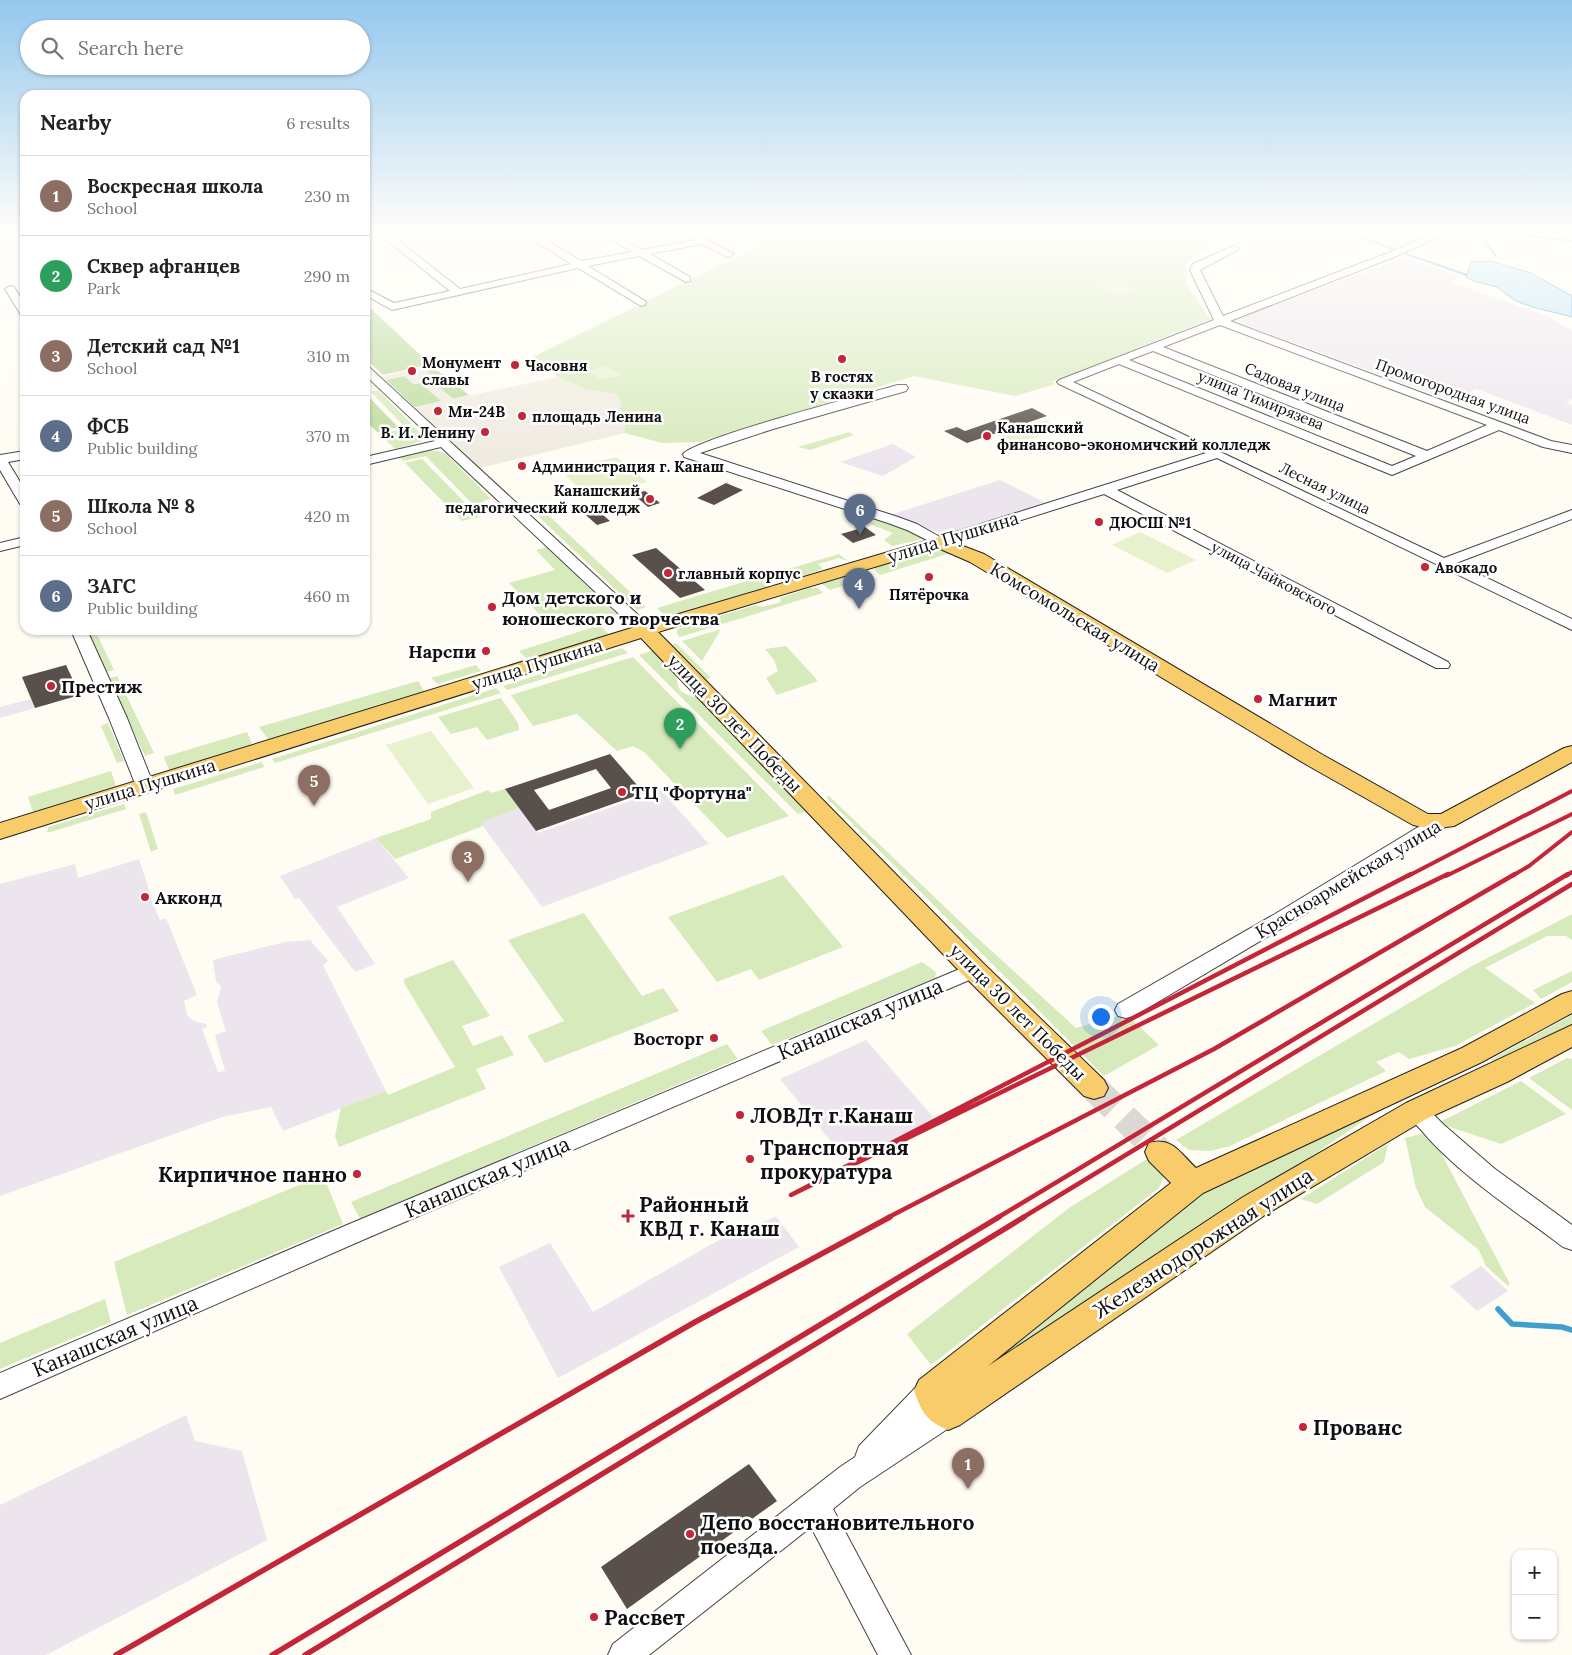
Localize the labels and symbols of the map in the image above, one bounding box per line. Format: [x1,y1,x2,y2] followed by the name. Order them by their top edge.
[422,353,501,389] place label: Монумент славы
[836,353,848,365] marker: В гостях у сказки
[1373,354,1533,428] street label: Промогородная улица
[525,356,588,375] place label: Часовня
[1242,358,1348,416] street label: Садовая улица
[509,359,521,371] marker: Часовня
[406,365,418,377] marker: Монумент славы
[1195,366,1327,434] street label: улица Тимирязева
[810,367,874,403] place label: В гостях у сказки
[448,402,505,421] place label: Ми-24В
[432,405,444,417] marker: Ми-24В
[532,407,662,426] place label: площадь Ленина
[516,410,528,422] marker: площадь Ленина
[997,418,1271,454] place label: Канашский финансово-экономичский колледж
[381,423,476,442] place label: В. И. Ленину
[479,426,491,438] marker: В. И. Ленину
[981,430,993,442] marker: Канашский финансово-экономичский колледж
[532,457,724,476] place label: Администрация г. Канаш
[1277,458,1374,518] street label: Лесная улица
[516,460,528,472] marker: Администрация г. Канаш
[445,481,641,517] place label: Канашский педагогический колледж
[644,493,656,505] marker: Канашский педагогический колледж
[844,494,876,535] pin: 6
[885,506,1021,568] street label: улица Пушкина
[1109,513,1191,532] place label: ДЮСШ №1
[1093,516,1105,528] marker: ДЮСШ №1
[1208,537,1340,619] street label: улица Чайковского
[986,557,1164,677] street label: Комсомольская улица
[1435,558,1498,577] place label: Авокадо
[1419,561,1431,573] marker: Авокадо
[678,564,801,583] place label: главный корпус
[662,567,674,579] marker: главный корпус
[843,568,875,609] pin: 4
[923,571,935,583] marker: Пятёрочка
[889,585,969,604] place label: Пятёрочка
[502,586,720,630] place label: Дом детского и юношеского творчества
[486,601,498,613] marker: Дом детского и юношеского творчества
[469,633,605,695] street label: улица Пушкина
[408,640,476,663] place label: Нарспи
[480,645,492,657] marker: Нарспи
[663,649,807,797] street label: улица 30 лет Победы
[61,675,142,698] place label: Престиж
[45,680,57,692] marker: Престиж
[1268,688,1338,711] place label: Магнит
[1252,693,1264,705] marker: Магнит
[664,708,696,749] pin: 2
[82,753,218,815] street label: улица Пушкина
[298,765,330,806] pin: 5
[632,781,752,804] place label: ТЦ "Фортуна"
[616,786,628,798] marker: ТЦ "Фортуна"
[1251,814,1445,944] street label: Красноармейская улица
[452,841,484,882] pin: 3
[155,886,222,909] place label: Акконд
[139,891,151,903] marker: Акконд
[945,939,1091,1085] street label: улица 30 лет Победы
[773,972,947,1066] street label: Канашская улица
[1088,1004,1114,1030] your location
[633,1027,704,1050] place label: Восторг
[708,1032,720,1044] marker: Восторг
[750,1102,913,1129] place label: ЛОВДт г.Канаш
[734,1109,746,1121] marker: ЛОВДт г.Канаш
[400,1130,574,1224] street label: Канашская улица
[760,1134,909,1185] place label: Транспортная прокуратура
[744,1153,756,1165] marker: Транспортная прокуратура
[158,1161,347,1188] place label: Кирпичное панно
[1088,1162,1318,1324] street label: Железнодорожная улица
[351,1168,363,1180] marker: Кирпичное панно
[639,1191,780,1242] place label: Районный КВД г. Канаш
[621,1209,635,1223] marker: Районный КВД г. Канаш
[28,1289,202,1383] street label: Канашская улица
[1313,1414,1402,1441] place label: Прованс
[1297,1421,1309,1433] marker: Прованс
[952,1448,984,1489] pin: 1
[700,1509,974,1560] place label: Депо восстановительного поезда.
[684,1528,696,1540] marker: Депо восстановительного поезда.
[604,1604,685,1631] place label: Рассвет
[588,1611,600,1623] marker: Рассвет

